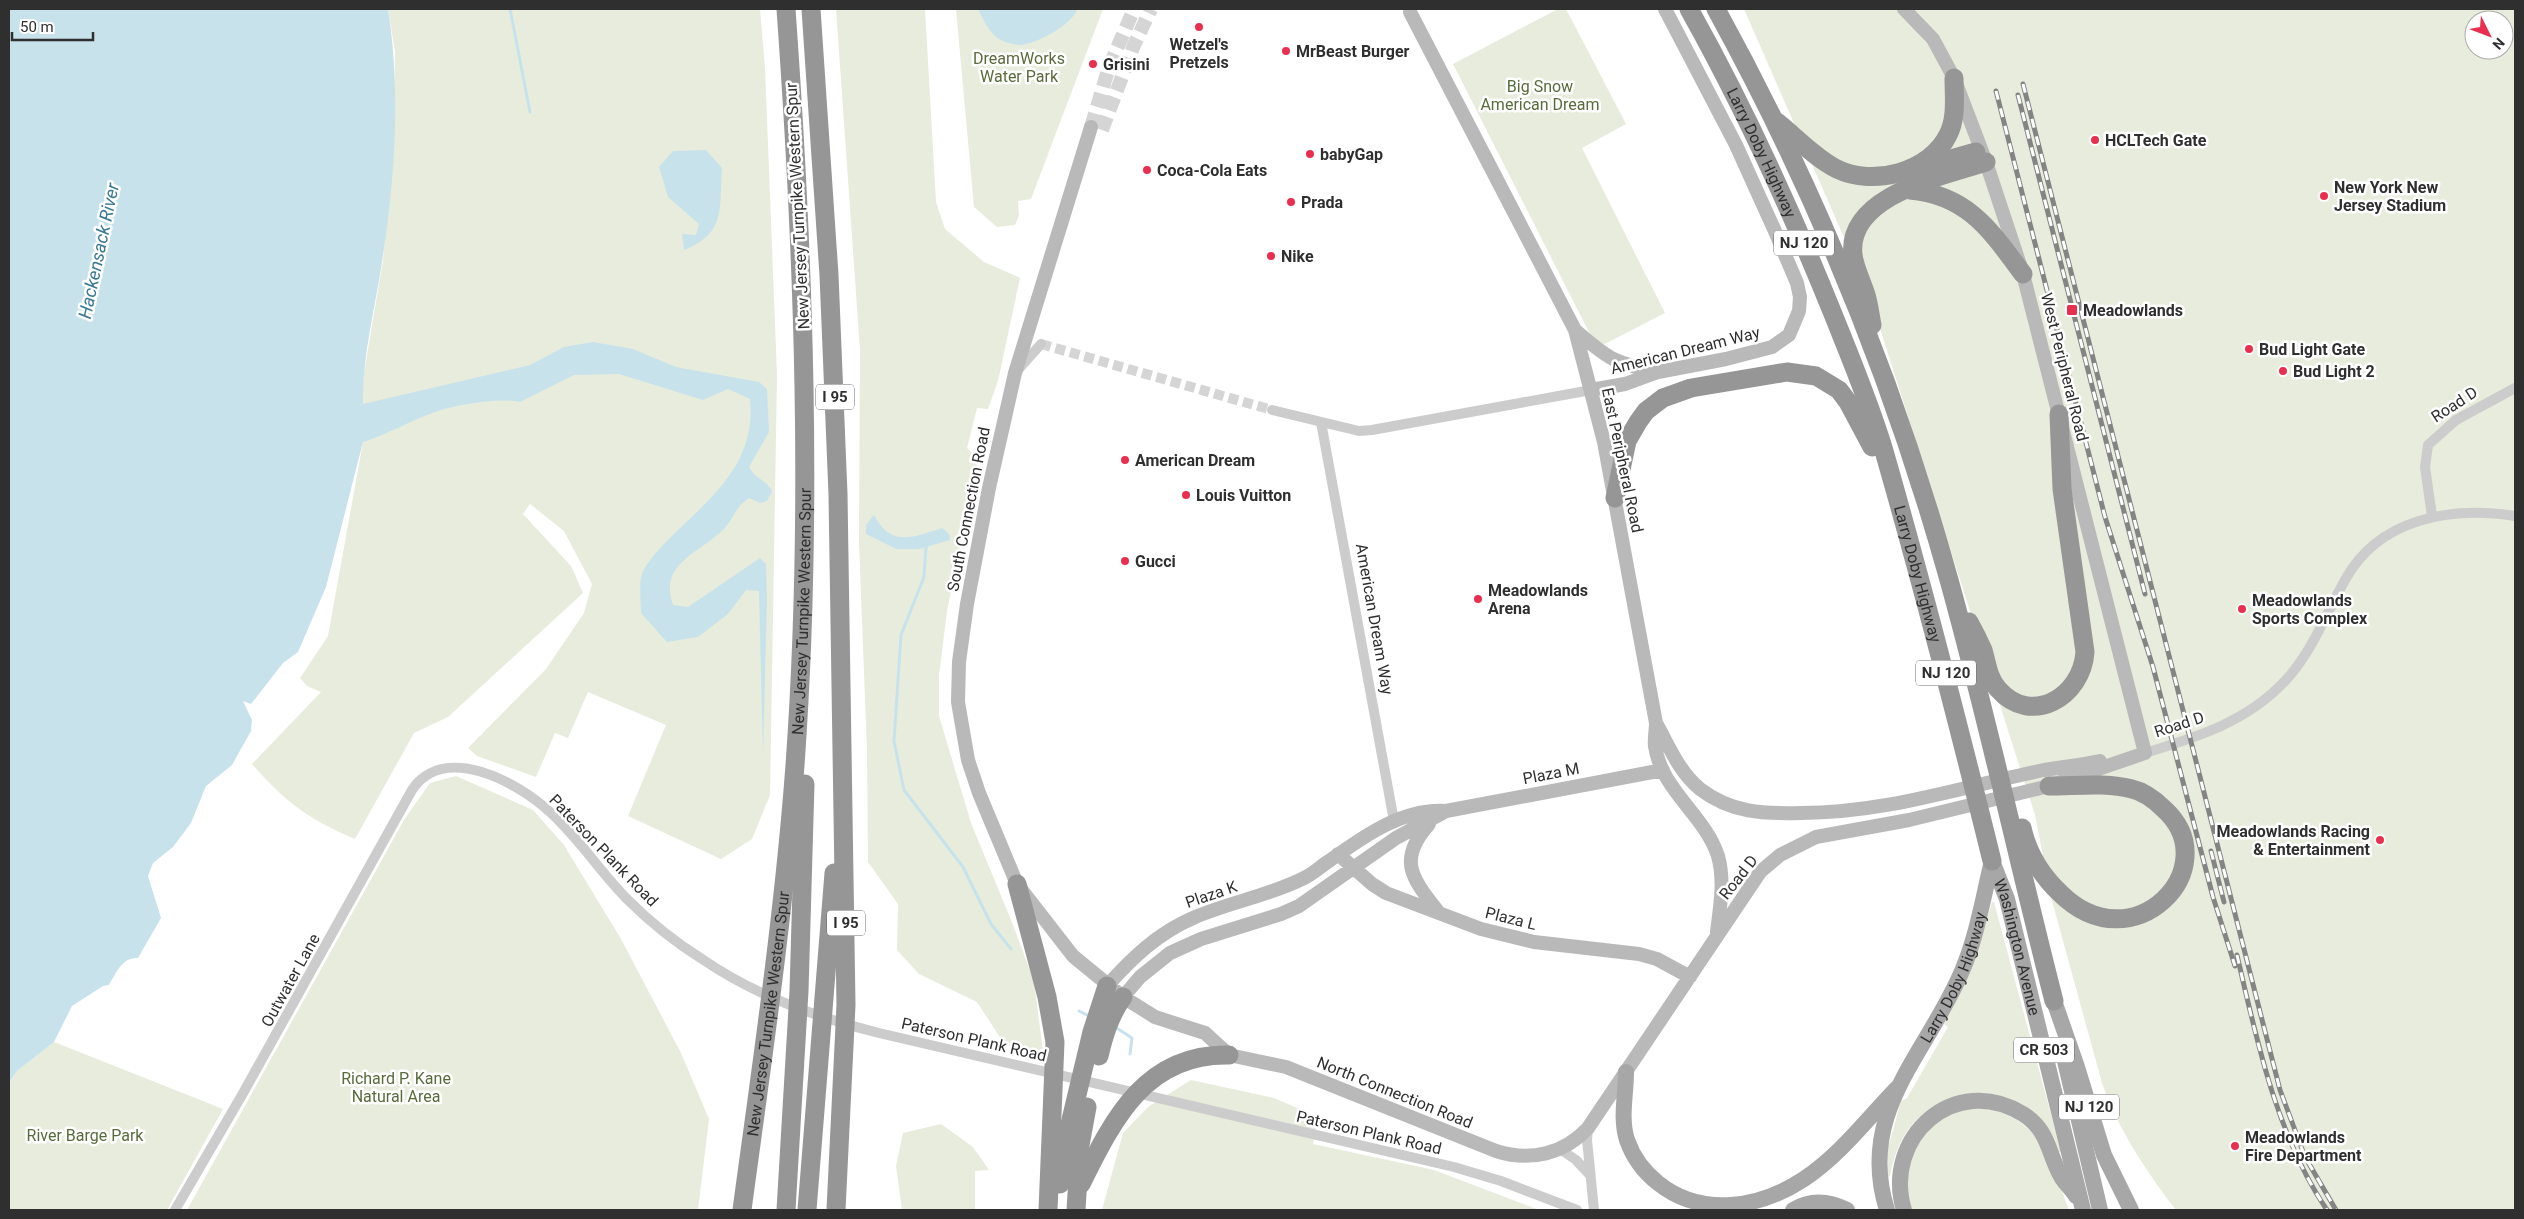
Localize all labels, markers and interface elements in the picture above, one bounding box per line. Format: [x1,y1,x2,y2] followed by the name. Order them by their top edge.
[12,10,94,42] scale bar
[2464,10,2514,60] north arrow
[20,18,54,36] text: 50 m
[1193,21,1205,33] marker: Wetzel's Pretzels
[1169,35,1229,72] place label: Wetzel's Pretzels
[2489,35,2508,53] text: N
[1296,42,1410,61] place label: MrBeast Burger
[1280,45,1292,57] marker: MrBeast Burger
[973,49,1065,86] park label: DreamWorks Water Park
[1103,55,1150,74] place label: Grisini
[1087,58,1099,70] marker: Grisini
[1480,77,1600,114] park label: Big Snow American Dream
[782,82,813,330] street label: New Jersey Turnpike Western Spur
[1723,85,1800,221] street label: Larry Doby Highway
[2105,131,2207,150] place label: HCLTech Gate
[2089,134,2101,146] marker: HCLTech Gate
[1320,145,1383,164] place label: babyGap
[1304,148,1316,160] marker: babyGap
[1157,161,1267,180] place label: Coca-Cola Eats
[1141,164,1153,176] marker: Coca-Cola Eats
[2334,178,2446,215] place label: New York New Jersey Stadium
[74,180,123,321] water label: Hackensack River
[2318,190,2330,202] marker: New York New Jersey Stadium
[1301,193,1343,212] place label: Prada
[1285,196,1297,208] marker: Prada
[1774,230,1834,256] road number: NJ 120
[1281,247,1314,266] place label: Nike
[1265,250,1277,262] marker: Nike
[2037,291,2092,443] street label: West Peripheral Road
[2083,301,2183,320] place label: Meadowlands
[2065,303,2079,317] marker: Meadowlands
[1608,323,1762,378] street label: American Dream Way
[2259,340,2365,359] place label: Bud Light Gate
[2243,343,2255,355] marker: Bud Light Gate
[2293,362,2375,381] place label: Bud Light 2
[2277,365,2289,377] marker: Bud Light 2
[2428,383,2481,426] street label: Road D
[816,384,854,410] road number: I 95
[1598,386,1647,534] street label: East Peripheral Road
[943,425,994,593] street label: South Connection Road
[1135,451,1255,470] place label: American Dream
[1119,454,1131,466] marker: American Dream
[1196,486,1291,505] place label: Louis Vuitton
[788,487,815,735] street label: New Jersey Turnpike Western Spur
[1180,489,1192,501] marker: Louis Vuitton
[1890,503,1945,645] street label: Larry Doby Highway
[1352,542,1397,697] street label: American Dream Way
[1135,552,1176,571] place label: Gucci
[1119,555,1131,567] marker: Gucci
[1488,581,1588,618] place label: Meadowlands Arena
[2252,591,2368,628] place label: Meadowlands Sports Complex
[1472,593,1484,605] marker: Meadowlands Arena
[2236,603,2248,615] marker: Meadowlands Sports Complex
[1916,660,1976,686] road number: NJ 120
[2152,708,2206,741] street label: Road D
[1521,759,1581,788] street label: Plaza M
[545,790,662,910] street label: Paterson Plank Road
[2217,822,2371,859] place label: Meadowlands Racing & Entertainment
[2374,834,2386,846] marker: Meadowlands Racing & Entertainment
[1715,851,1762,903] street label: Road D
[1183,876,1240,912] street label: Plaza K
[1990,876,2044,1018] street label: Washington Avenue
[743,890,793,1138] street label: New Jersey Turnpike Western Spur
[1483,903,1539,934] street label: Plaza L
[827,910,865,936] road number: I 95
[1916,910,1990,1046] street label: Larry Doby Highway
[257,930,324,1030] street label: Outwater Lane
[899,1014,1048,1065] street label: Paterson Plank Road
[2014,1038,2074,1062] road number: CR 503
[1314,1053,1475,1132] street label: North Connection Road
[341,1069,451,1106] park label: Richard P. Kane Natural Area
[2059,1094,2119,1120] road number: NJ 120
[1294,1107,1443,1158] street label: Paterson Plank Road
[27,1126,144,1145] park label: River Barge Park
[2245,1128,2362,1165] place label: Meadowlands Fire Department
[2229,1140,2241,1152] marker: Meadowlands Fire Department

